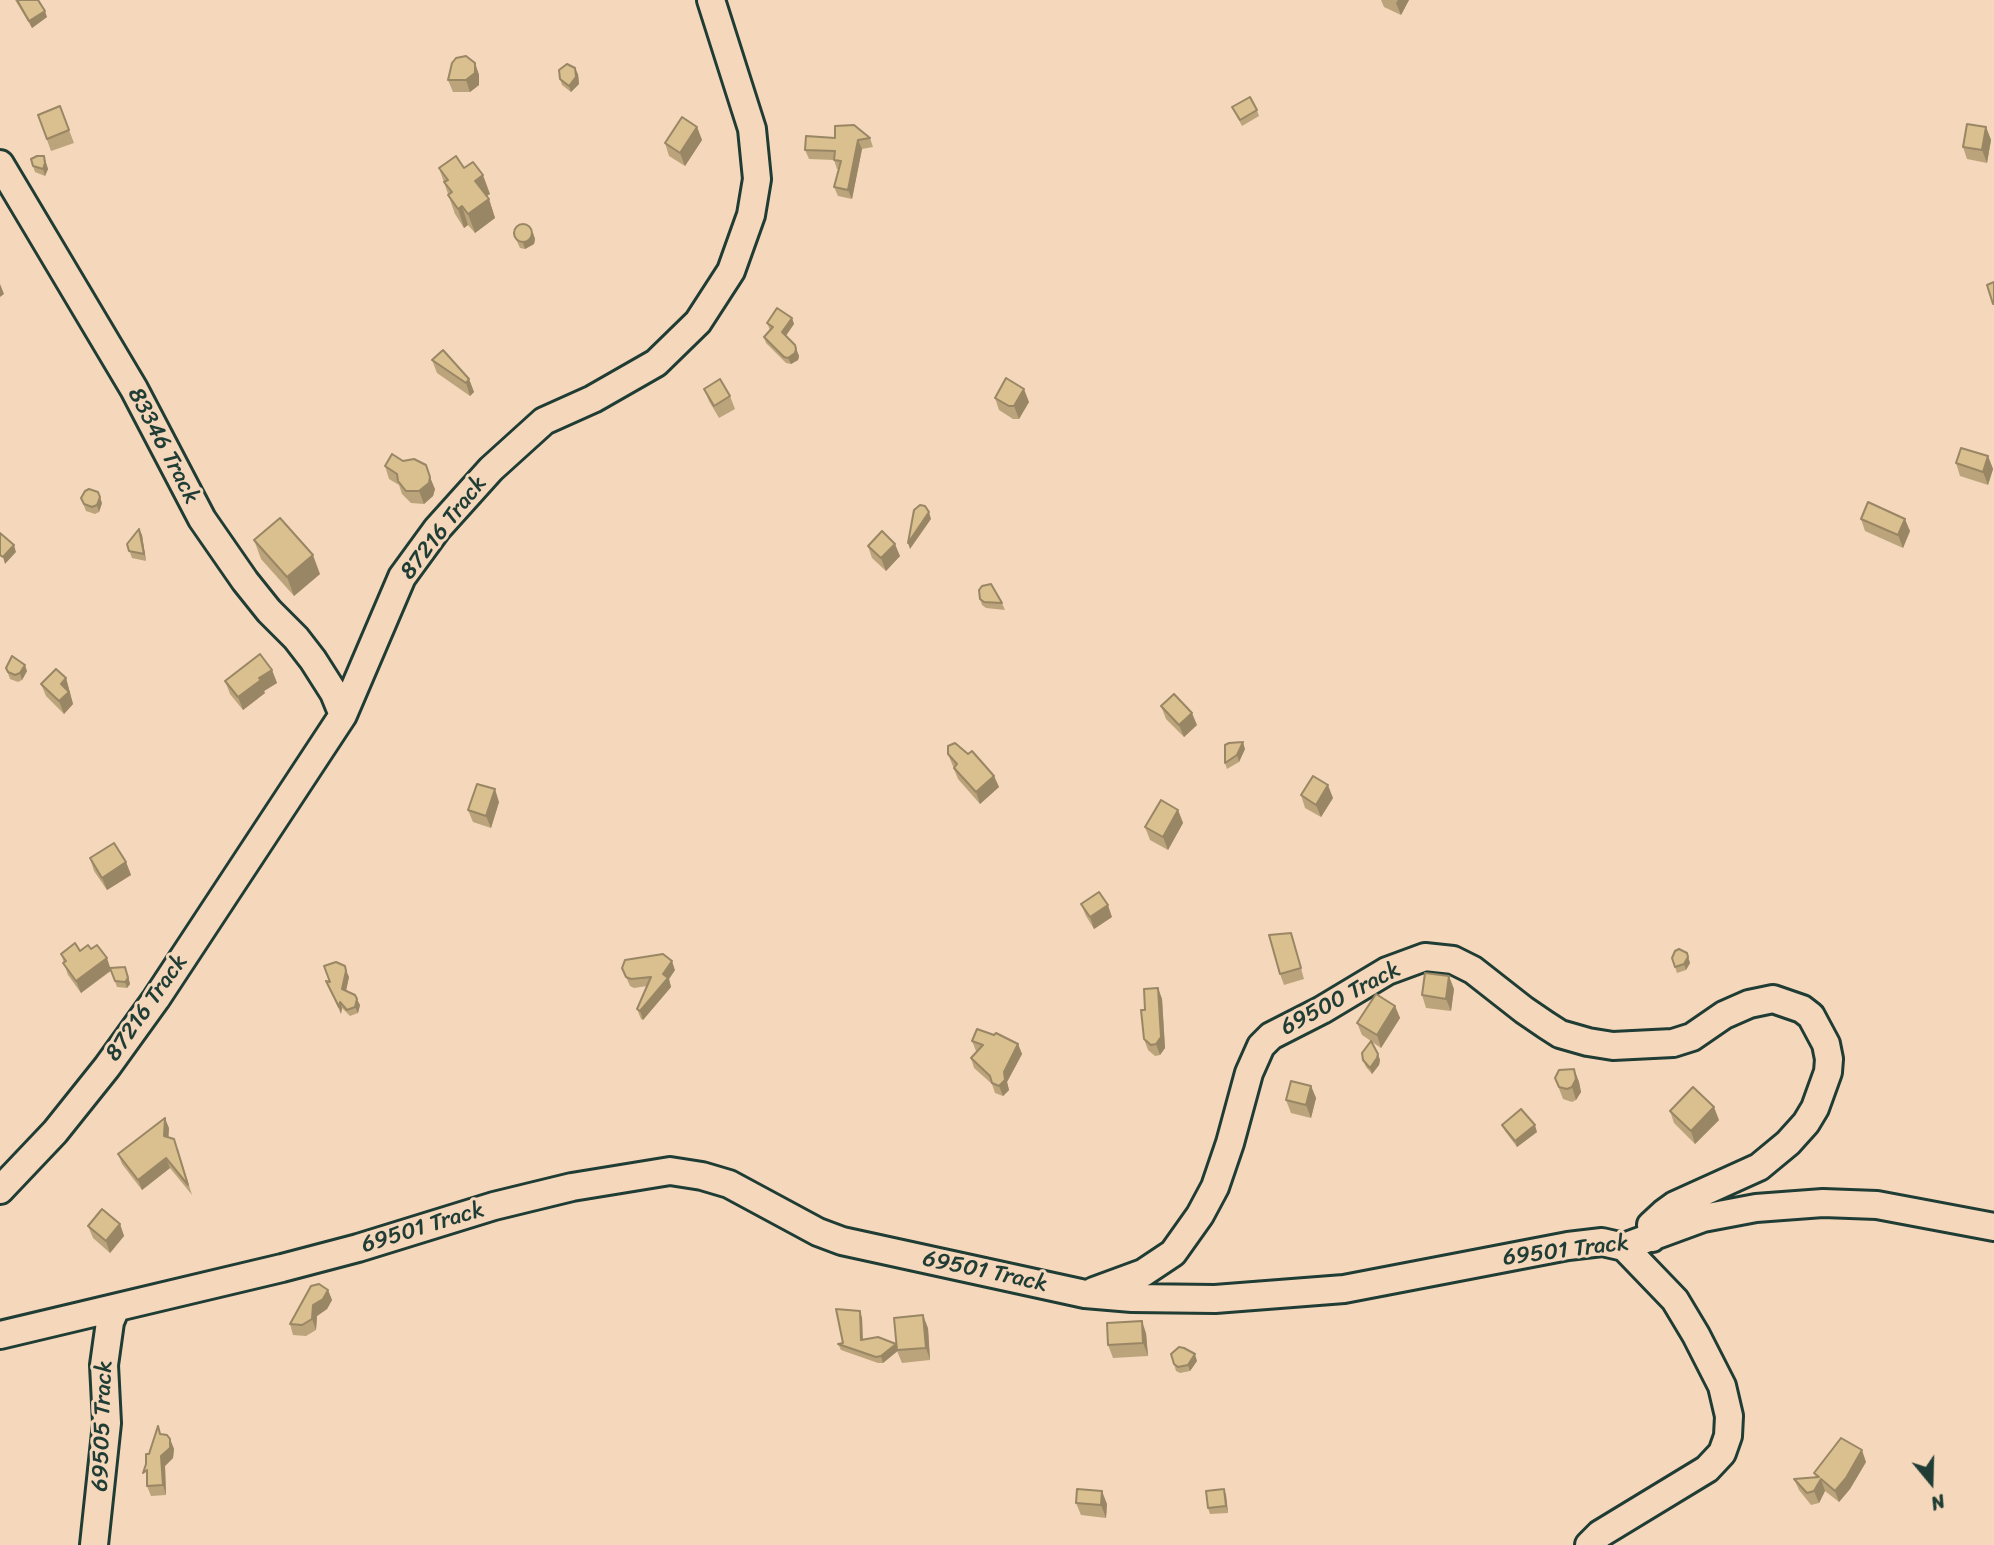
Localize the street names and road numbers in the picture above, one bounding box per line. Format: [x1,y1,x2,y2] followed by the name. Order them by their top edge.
[121,383,205,509] street label: 83346 Track
[395,470,493,586] street label: 87216 Track
[100,949,194,1067] street label: 87216 Track
[1276,956,1406,1042] street label: 69500 Track
[358,1196,488,1260] street label: 69501 Track
[1501,1230,1631,1272] street label: 69501 Track
[920,1245,1050,1299] street label: 69501 Track
[87,1360,119,1492] street label: 69505 Track

